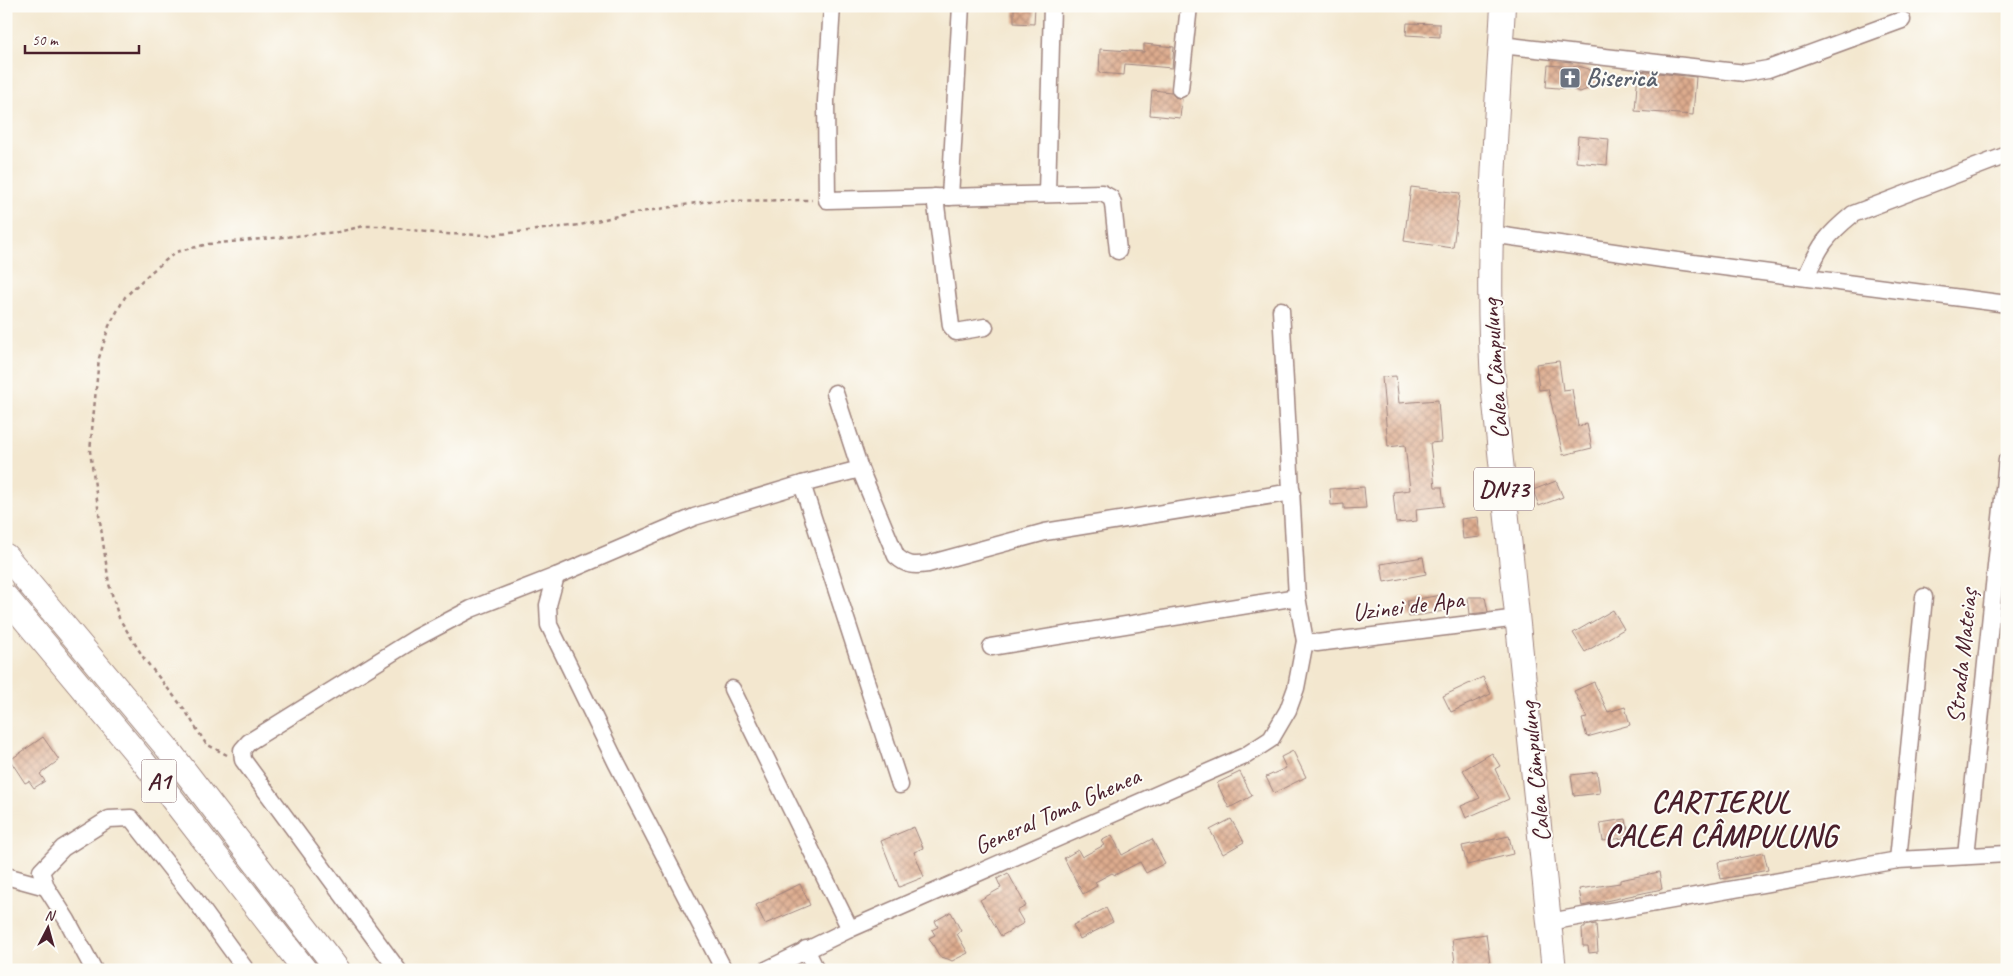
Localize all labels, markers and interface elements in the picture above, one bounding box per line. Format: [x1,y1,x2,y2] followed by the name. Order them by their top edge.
[25,22,139,54] scale bar
[32,31,59,50] text: 50 m
[1586,62,1659,94] place label: Biserică
[1558,66,1582,90] church icon: Biserică
[1474,296,1516,440] street label: Calea Câmpulung
[1474,468,1534,510] road number: DN73
[1351,583,1467,629] street label: Uzinei de Apa
[1939,585,1985,725] street label: Strada Mateiaș
[1512,698,1558,844] street label: Calea Câmpulung
[142,759,176,802] road number: A1
[969,759,1147,862] street label: General Toma Ghenea
[1604,783,1841,855] district label: CARTIERUL CALEA CÂMPULUNG
[22,904,72,954] north arrow
[44,907,57,925] text: N

